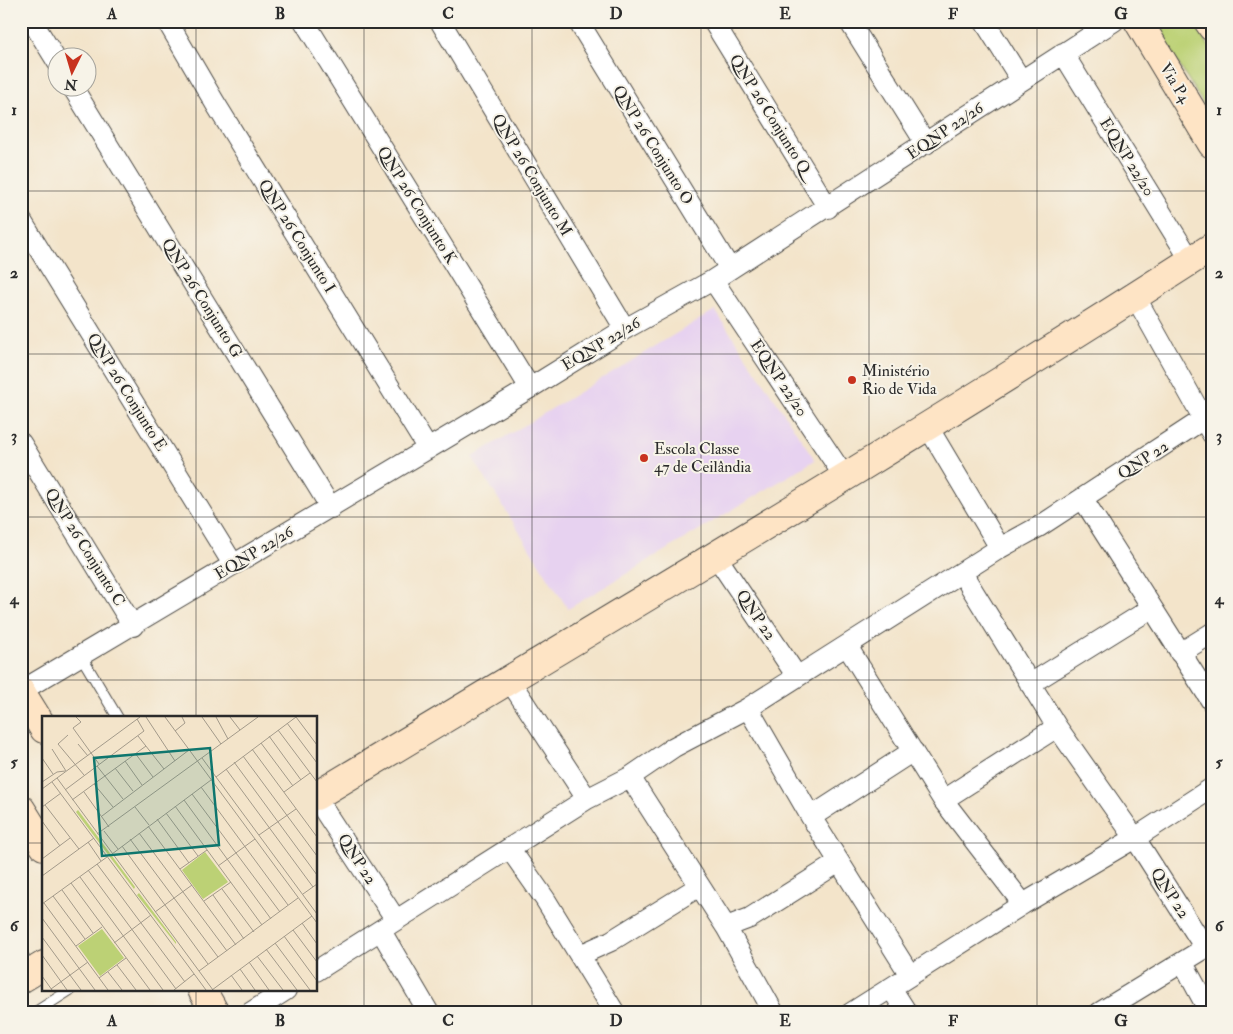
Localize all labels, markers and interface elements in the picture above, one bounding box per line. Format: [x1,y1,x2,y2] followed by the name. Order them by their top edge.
[106,4,118,24] text: A
[275,4,285,24] text: B
[442,4,454,24] text: C
[609,4,623,24] text: D
[779,4,791,24] text: E
[948,4,958,24] text: F
[1114,4,1128,24] text: G
[48,48,98,98] north arrow
[725,50,820,186] street label: QNP 26 Conjunto Q
[1155,59,1195,108] street label: Via P4
[63,75,79,94] text: N
[608,82,698,208] street label: QNP 26 Conjunto O
[903,97,988,164] street label: EQNP 22/26
[11,100,17,120] text: 1
[1216,100,1222,120] text: 1
[488,110,576,240] street label: QNP 26 Conjunto M
[1095,114,1159,200] street label: EQNP 22/20
[373,142,462,268] street label: QNP 26 Conjunto K
[254,175,340,297] street label: QNP 26 Conjunto I
[157,234,247,362] street label: QNP 26 Conjunto G
[10,263,18,283] text: 2
[1215,263,1223,283] text: 2
[558,312,645,375] street label: EQNP 22/26
[83,329,171,455] street label: QNP 26 Conjunto E
[746,336,812,420] street label: EQNP 22/20
[862,361,937,399] place label: Ministério Rio de Vida
[846,374,858,386] marker: Ministério Rio de Vida
[11,426,17,446] text: 3
[1216,426,1222,446] text: 3
[1114,436,1172,484] street label: QNP 22
[654,439,752,477] place label: Escola Classe 47 de Ceilândia
[638,452,650,464] marker: Escola Classe 47 de Ceilândia
[41,484,129,610] street label: QNP 26 Conjunto C
[211,521,298,584] street label: EQNP 22/26
[732,586,780,644] street label: QNP 22
[9,589,20,609] text: 4
[1214,589,1225,609] text: 4
[42,716,318,992] inset map
[10,752,18,772] text: 5
[1215,752,1223,772] text: 5
[333,830,381,888] street label: QNP 22
[1146,864,1194,922] street label: QNP 22
[10,916,20,936] text: 6
[1215,916,1225,936] text: 6
[106,1011,118,1031] text: A
[275,1011,285,1031] text: B
[442,1011,454,1031] text: C
[609,1011,623,1031] text: D
[779,1011,791,1031] text: E
[948,1011,958,1031] text: F
[1114,1011,1128,1031] text: G

